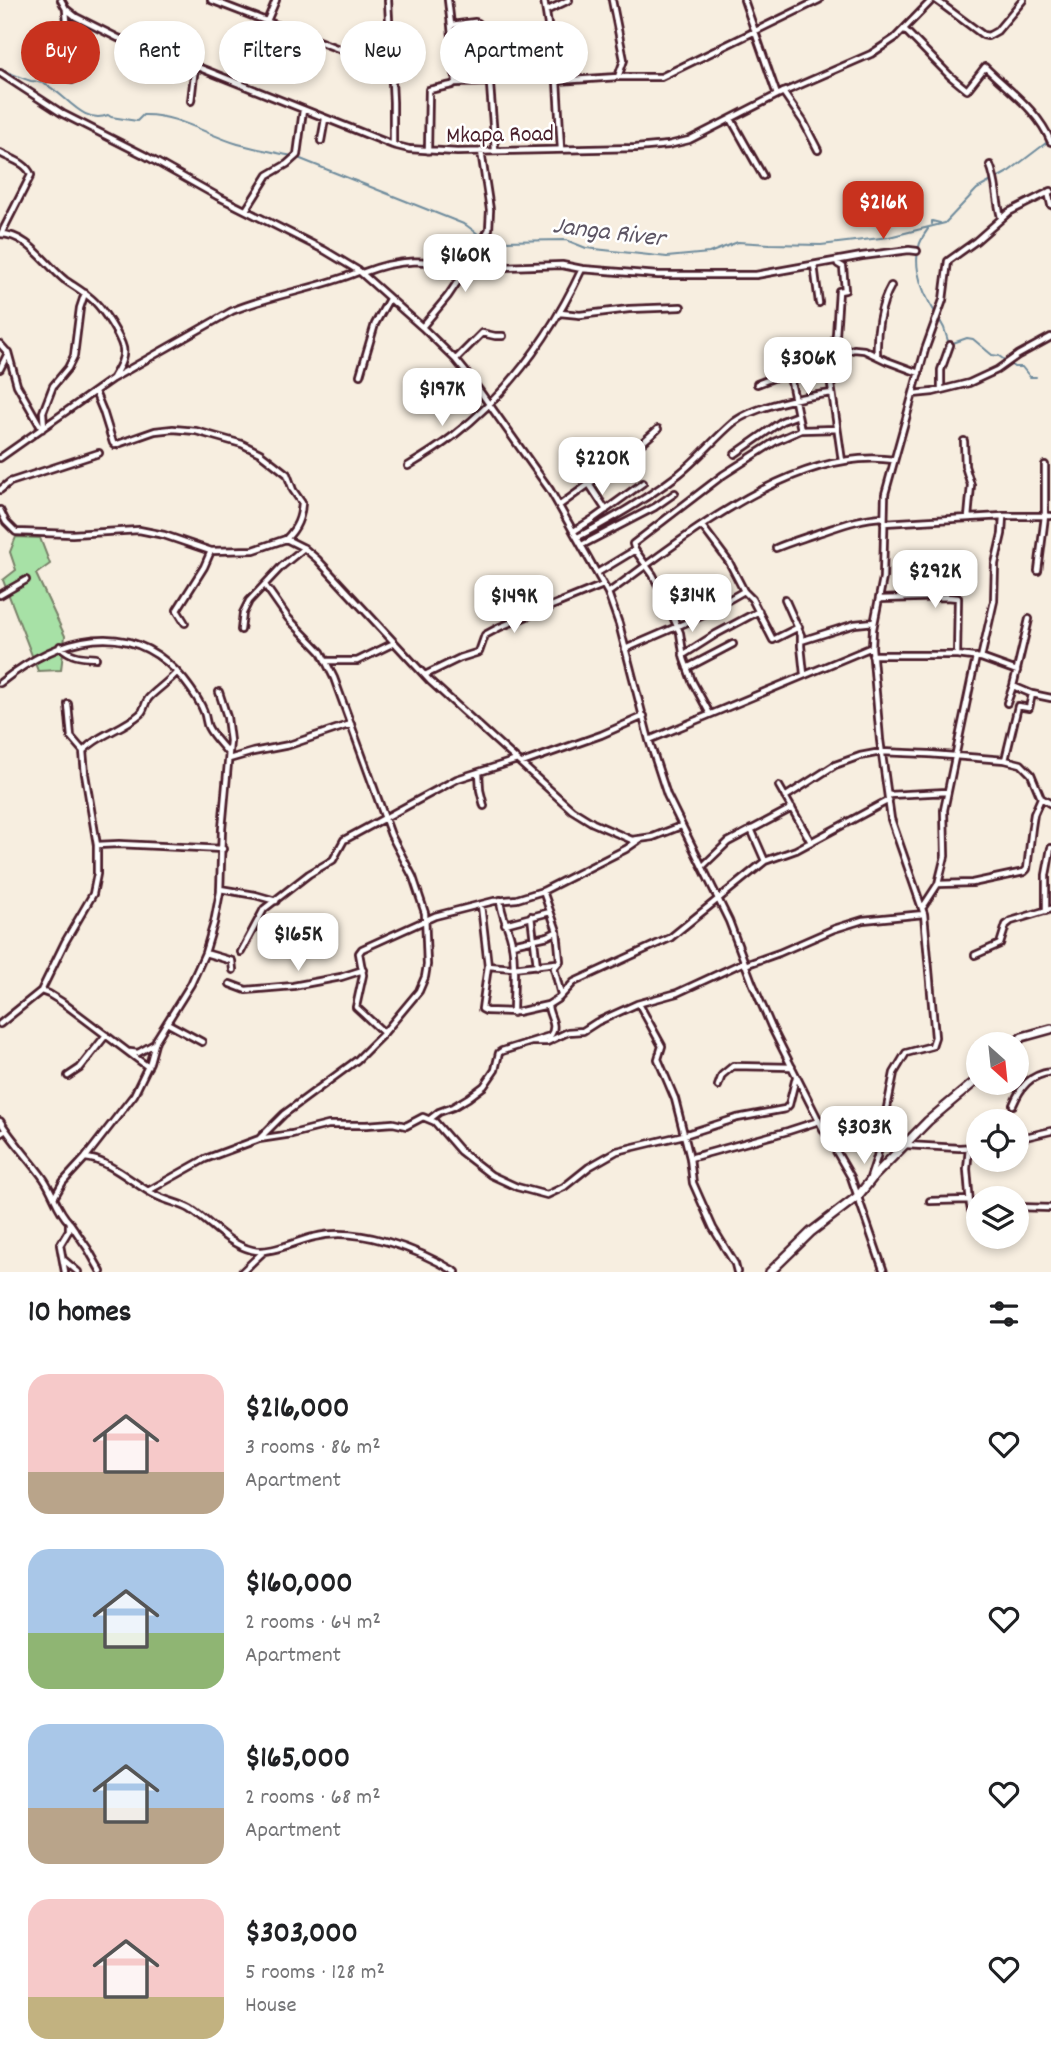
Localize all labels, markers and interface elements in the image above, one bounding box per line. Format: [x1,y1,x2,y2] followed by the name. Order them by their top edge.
[21,21,100,84] chip: Buy
[114,21,205,84] chip: Rent
[219,21,326,84] chip: Filters
[340,21,426,84] chip: New
[440,21,588,84] chip: Apartment
[446,118,554,154] street label: Mkapa Road
[834,182,932,241] pin: $216K
[859,187,907,220] text: $216K
[550,208,670,259] water label: Janga River
[416,234,514,294] pin: $160K
[439,240,491,273] text: $160K
[759,338,857,397] pin: $306K
[780,343,836,376] text: $306K
[393,368,491,428] pin: $197K
[419,374,465,407] text: $197K
[553,438,651,497] pin: $220K
[575,443,629,476] text: $220K
[886,550,984,610] pin: $292K
[909,556,961,589] text: $292K
[643,574,741,634] pin: $314K
[465,576,563,635] pin: $149K
[668,580,716,613] text: $314K
[490,581,538,614] text: $149K
[249,914,347,973] pin: $165K
[273,919,323,952] text: $165K
[966,1032,1029,1096] north arrow
[966,1032,1029,1249] map controls
[815,1106,913,1166] pin: $303K
[966,1109,1029,1172] button: locate
[836,1112,892,1145] text: $303K
[966,1186,1029,1249] button: layers
[28,1293,131,1336] text: 10 homes
[985,1295,1023,1333] icon: filters
[245,1389,349,1432] text: $216,000
[84,1402,168,1486] icon: home
[985,1425,1023,1463] icon: heart
[245,1432,381,1465] text: 3 rooms · 86 m²
[245,1465,341,1498] text: Apartment
[245,1564,353,1607] text: $160,000
[84,1577,168,1661] icon: home
[985,1600,1023,1638] icon: heart
[245,1607,381,1640] text: 2 rooms · 64 m²
[245,1640,341,1673] text: Apartment
[245,1739,350,1782] text: $165,000
[84,1752,168,1836] icon: home
[985,1775,1023,1813] icon: heart
[245,1782,381,1815] text: 2 rooms · 68 m²
[245,1815,341,1848] text: Apartment
[245,1914,358,1957] text: $303,000
[84,1927,168,2011] icon: home
[985,1950,1023,1988] icon: heart
[245,1957,385,1990] text: 5 rooms · 128 m²
[245,1990,297,2023] text: House

